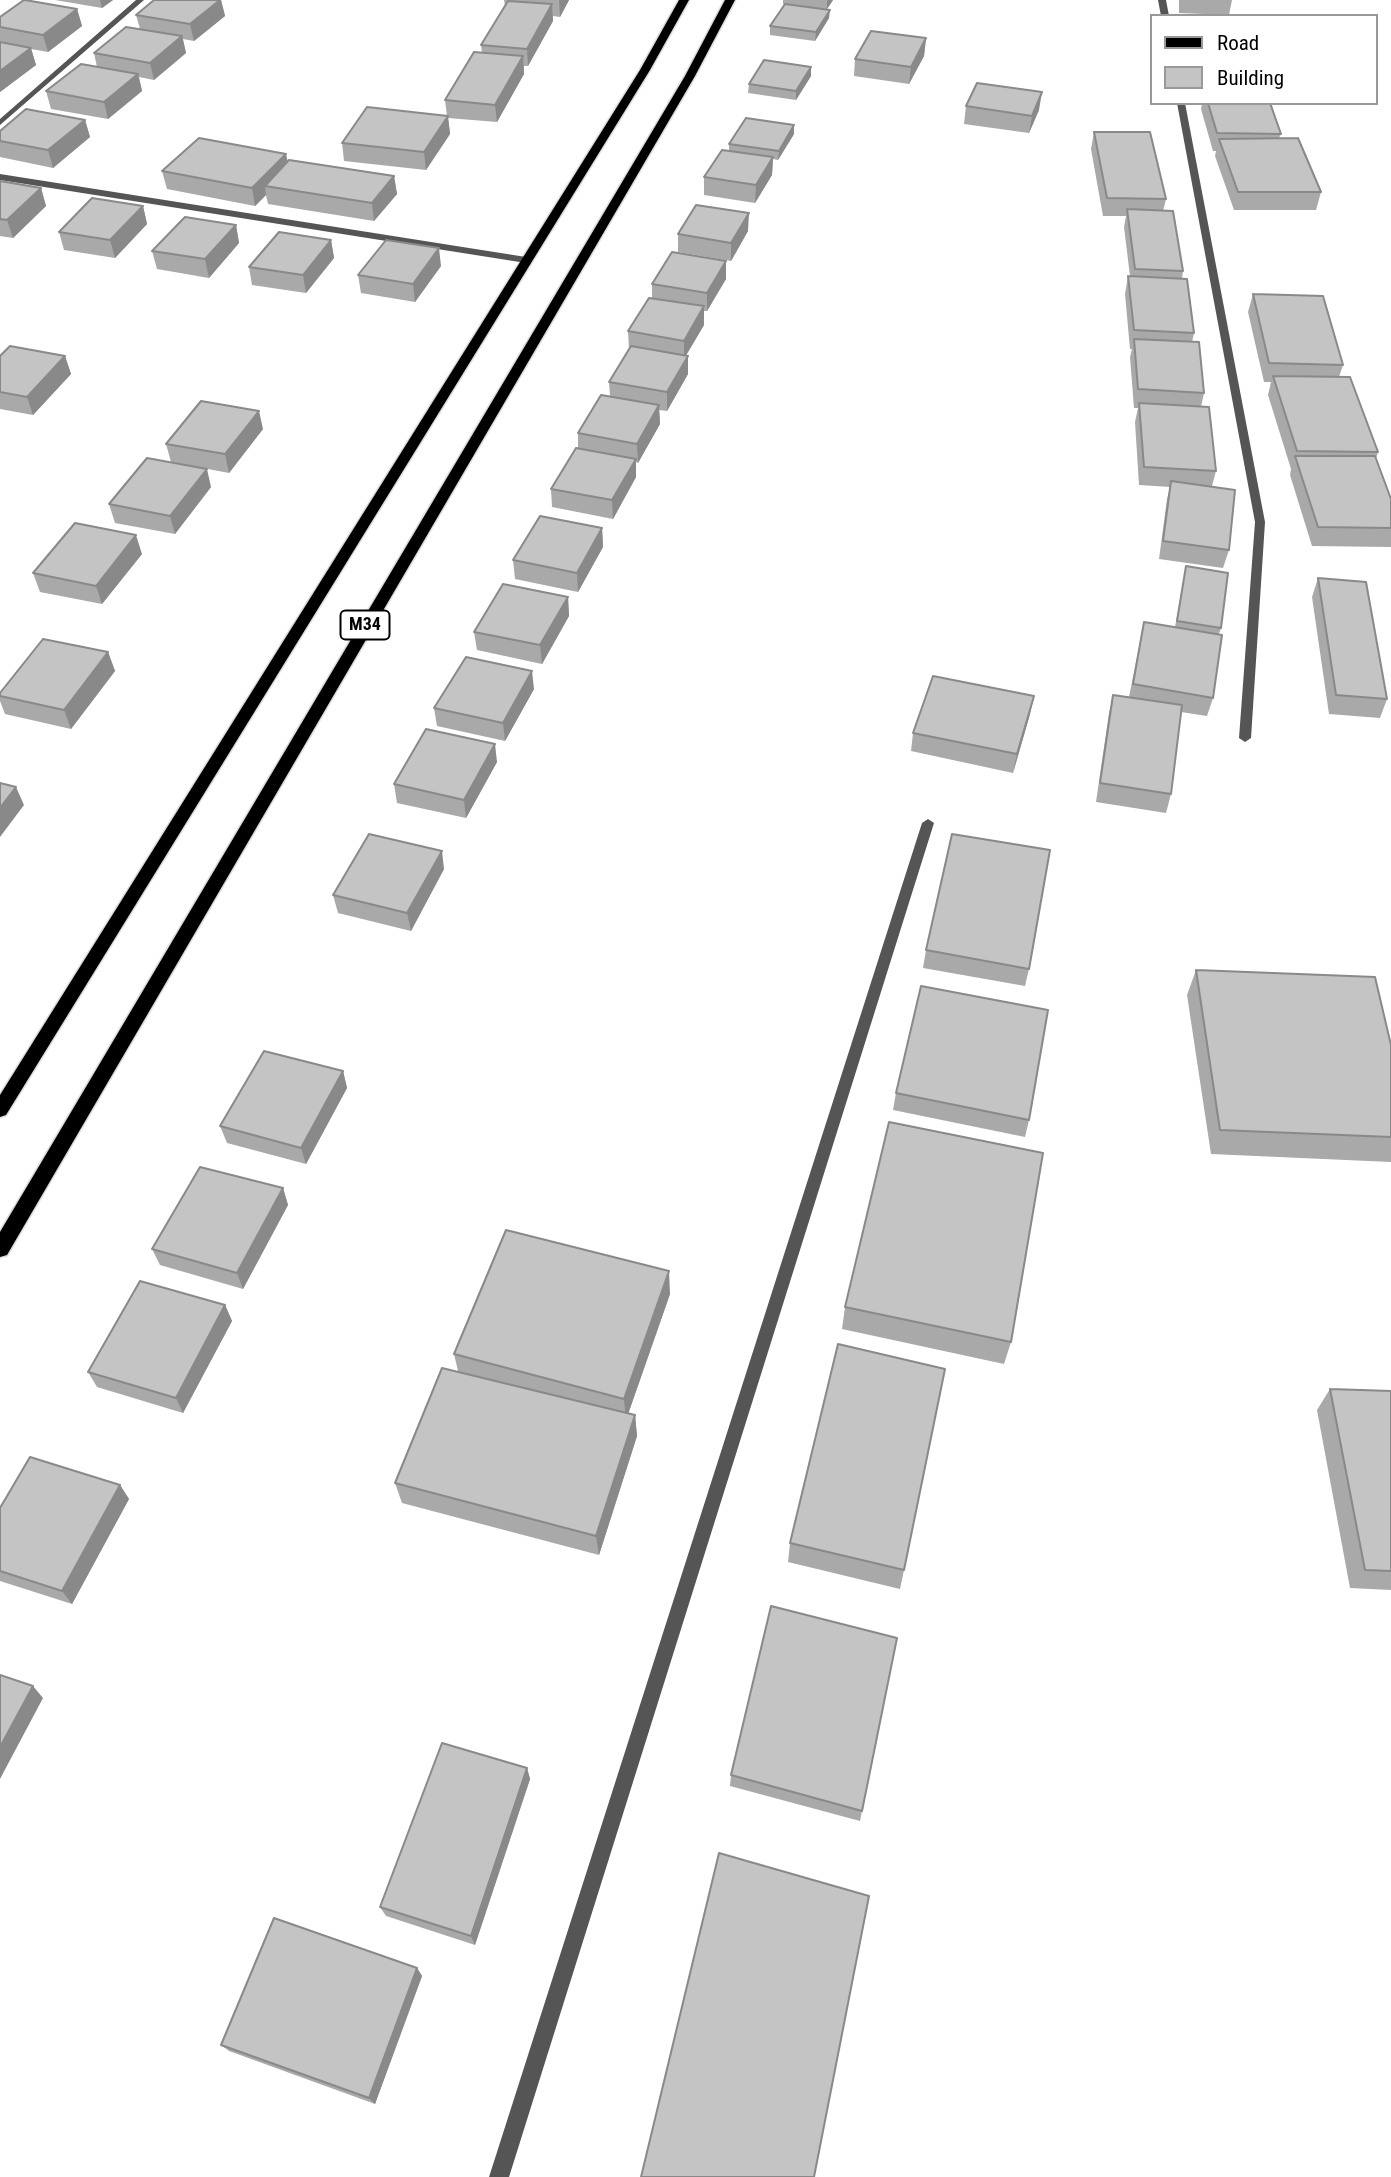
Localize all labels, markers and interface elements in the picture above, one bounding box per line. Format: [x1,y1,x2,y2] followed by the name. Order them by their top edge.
[1150,14,1377,105] legend
[1217,31,1259,55] text: Road
[1217,66,1284,90] text: Building
[340,610,390,640] road number: M34

